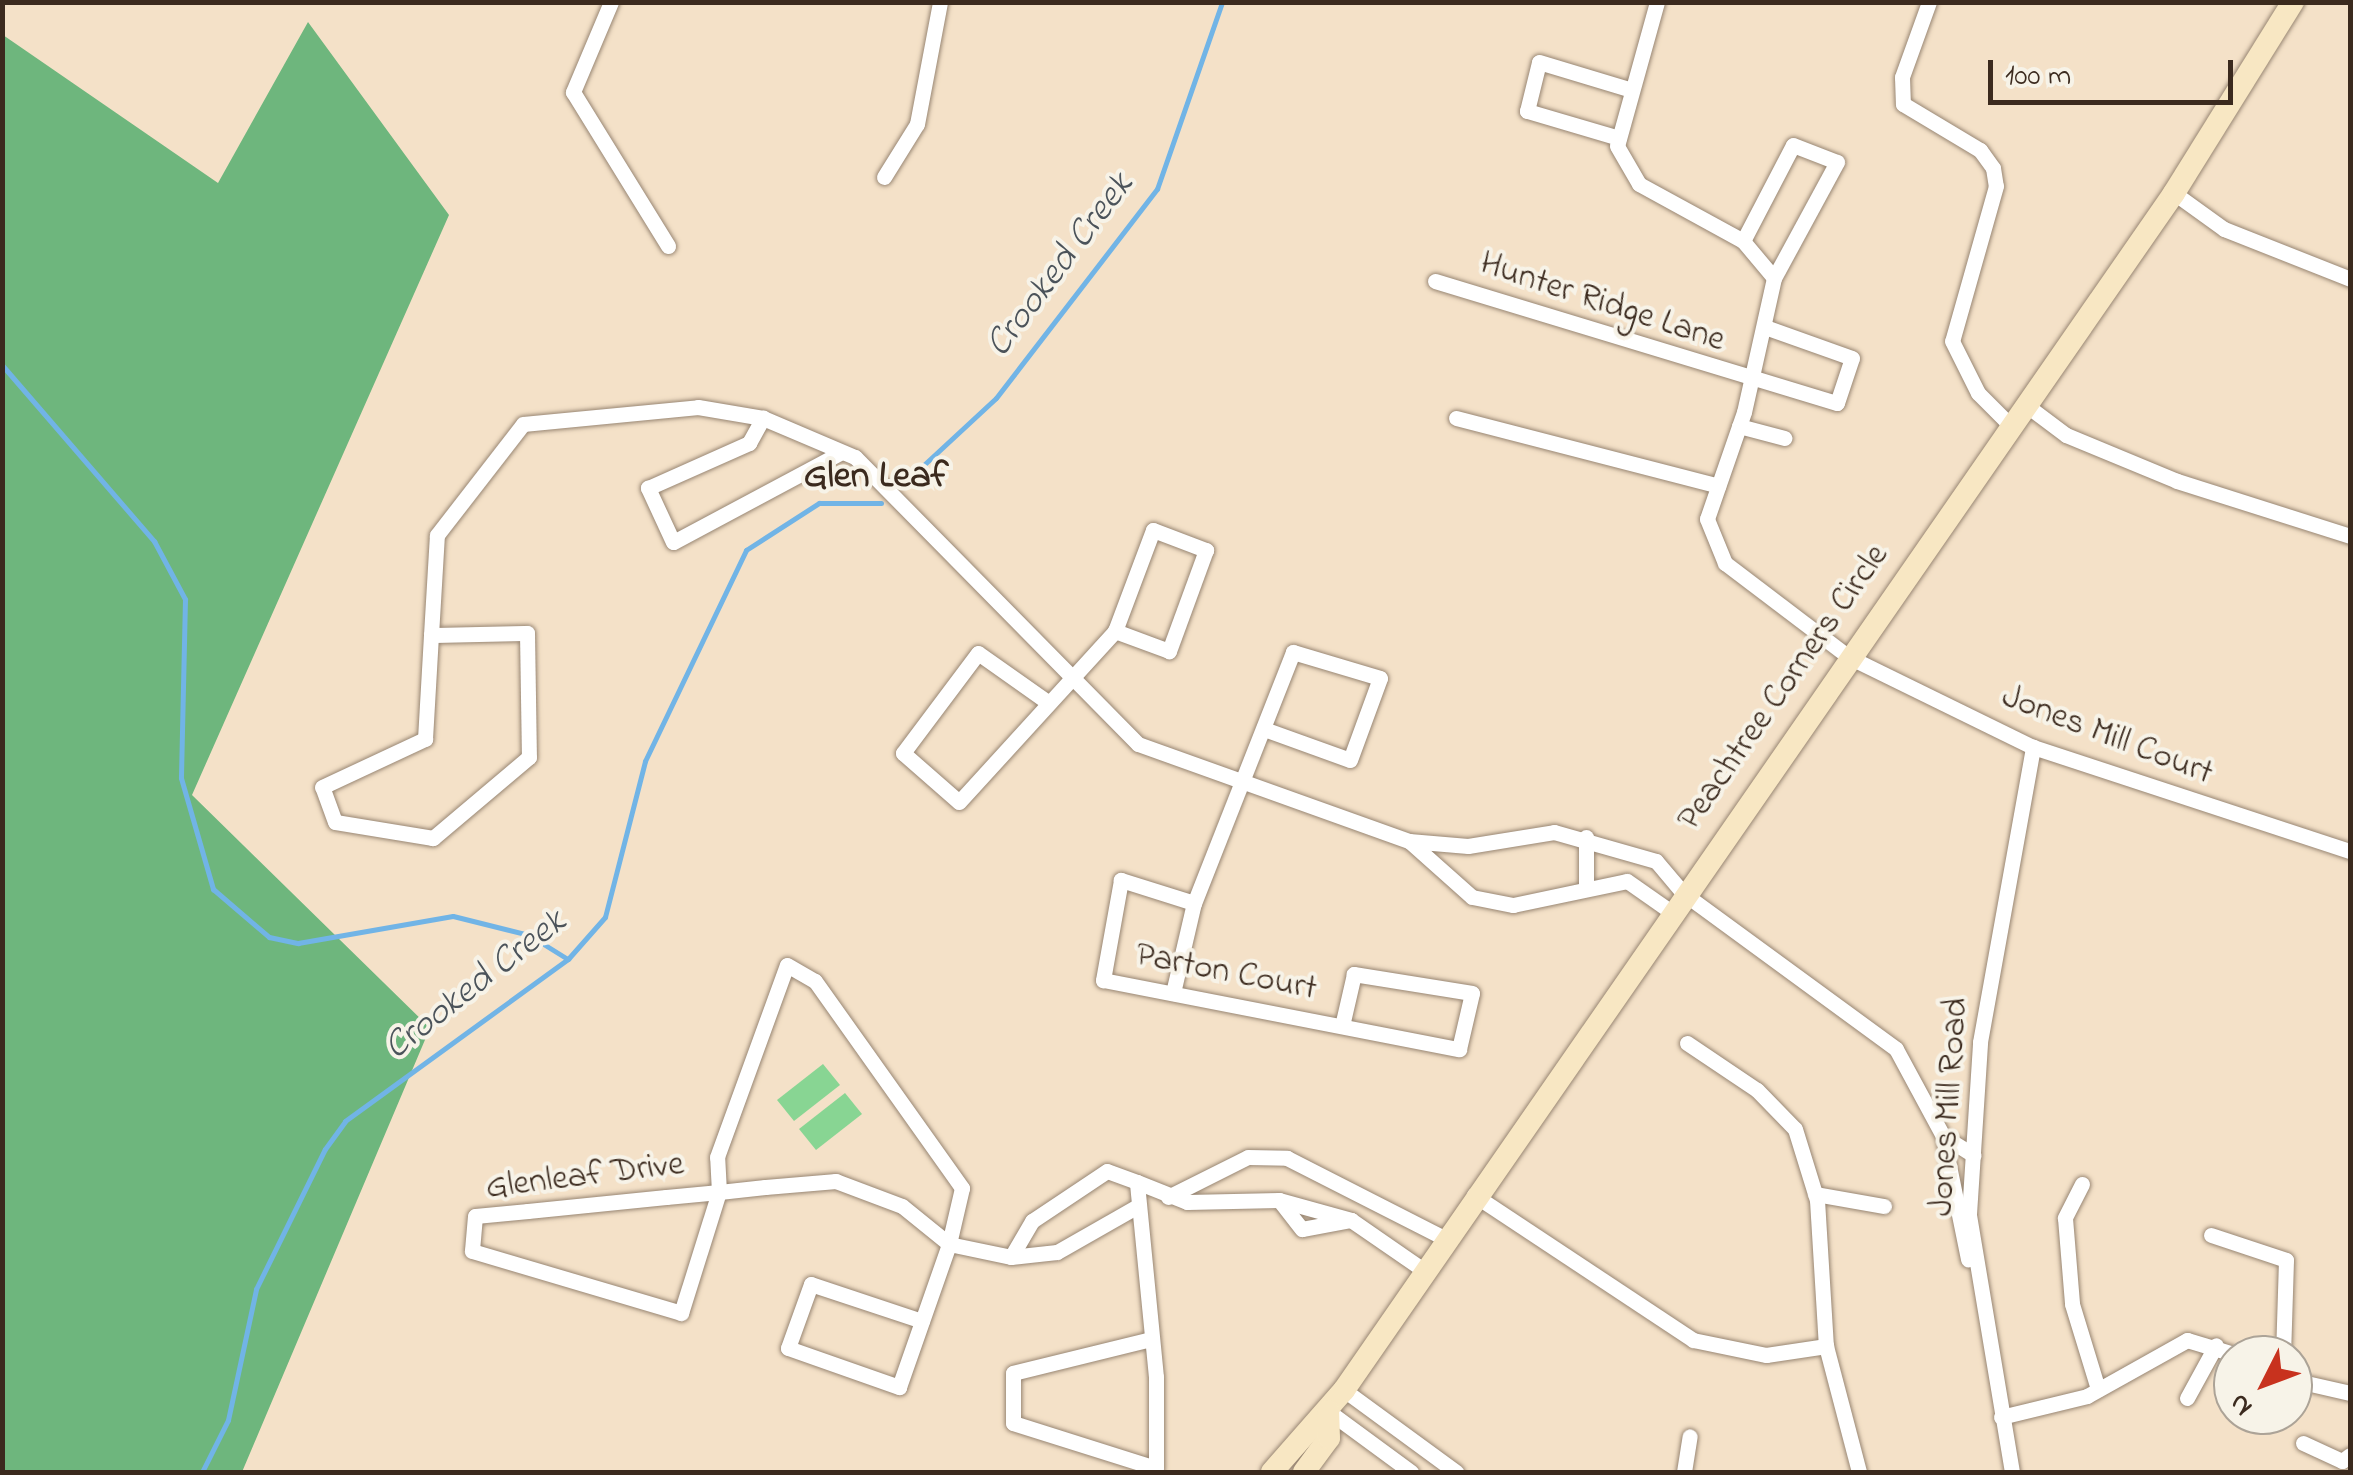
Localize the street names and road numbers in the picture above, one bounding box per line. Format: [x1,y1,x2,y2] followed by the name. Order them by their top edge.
[1474,244,1730,362] street label: Hunter Ridge Lane
[1669,537,1899,839] street label: Peachtree Corners Circle
[1995,676,2219,796] street label: Jones Mill Court
[1132,935,1320,1011] street label: Parton Court
[1921,996,1979,1218] street label: Jones Mill Road
[484,1144,686,1210] street label: Glenleaf Drive

